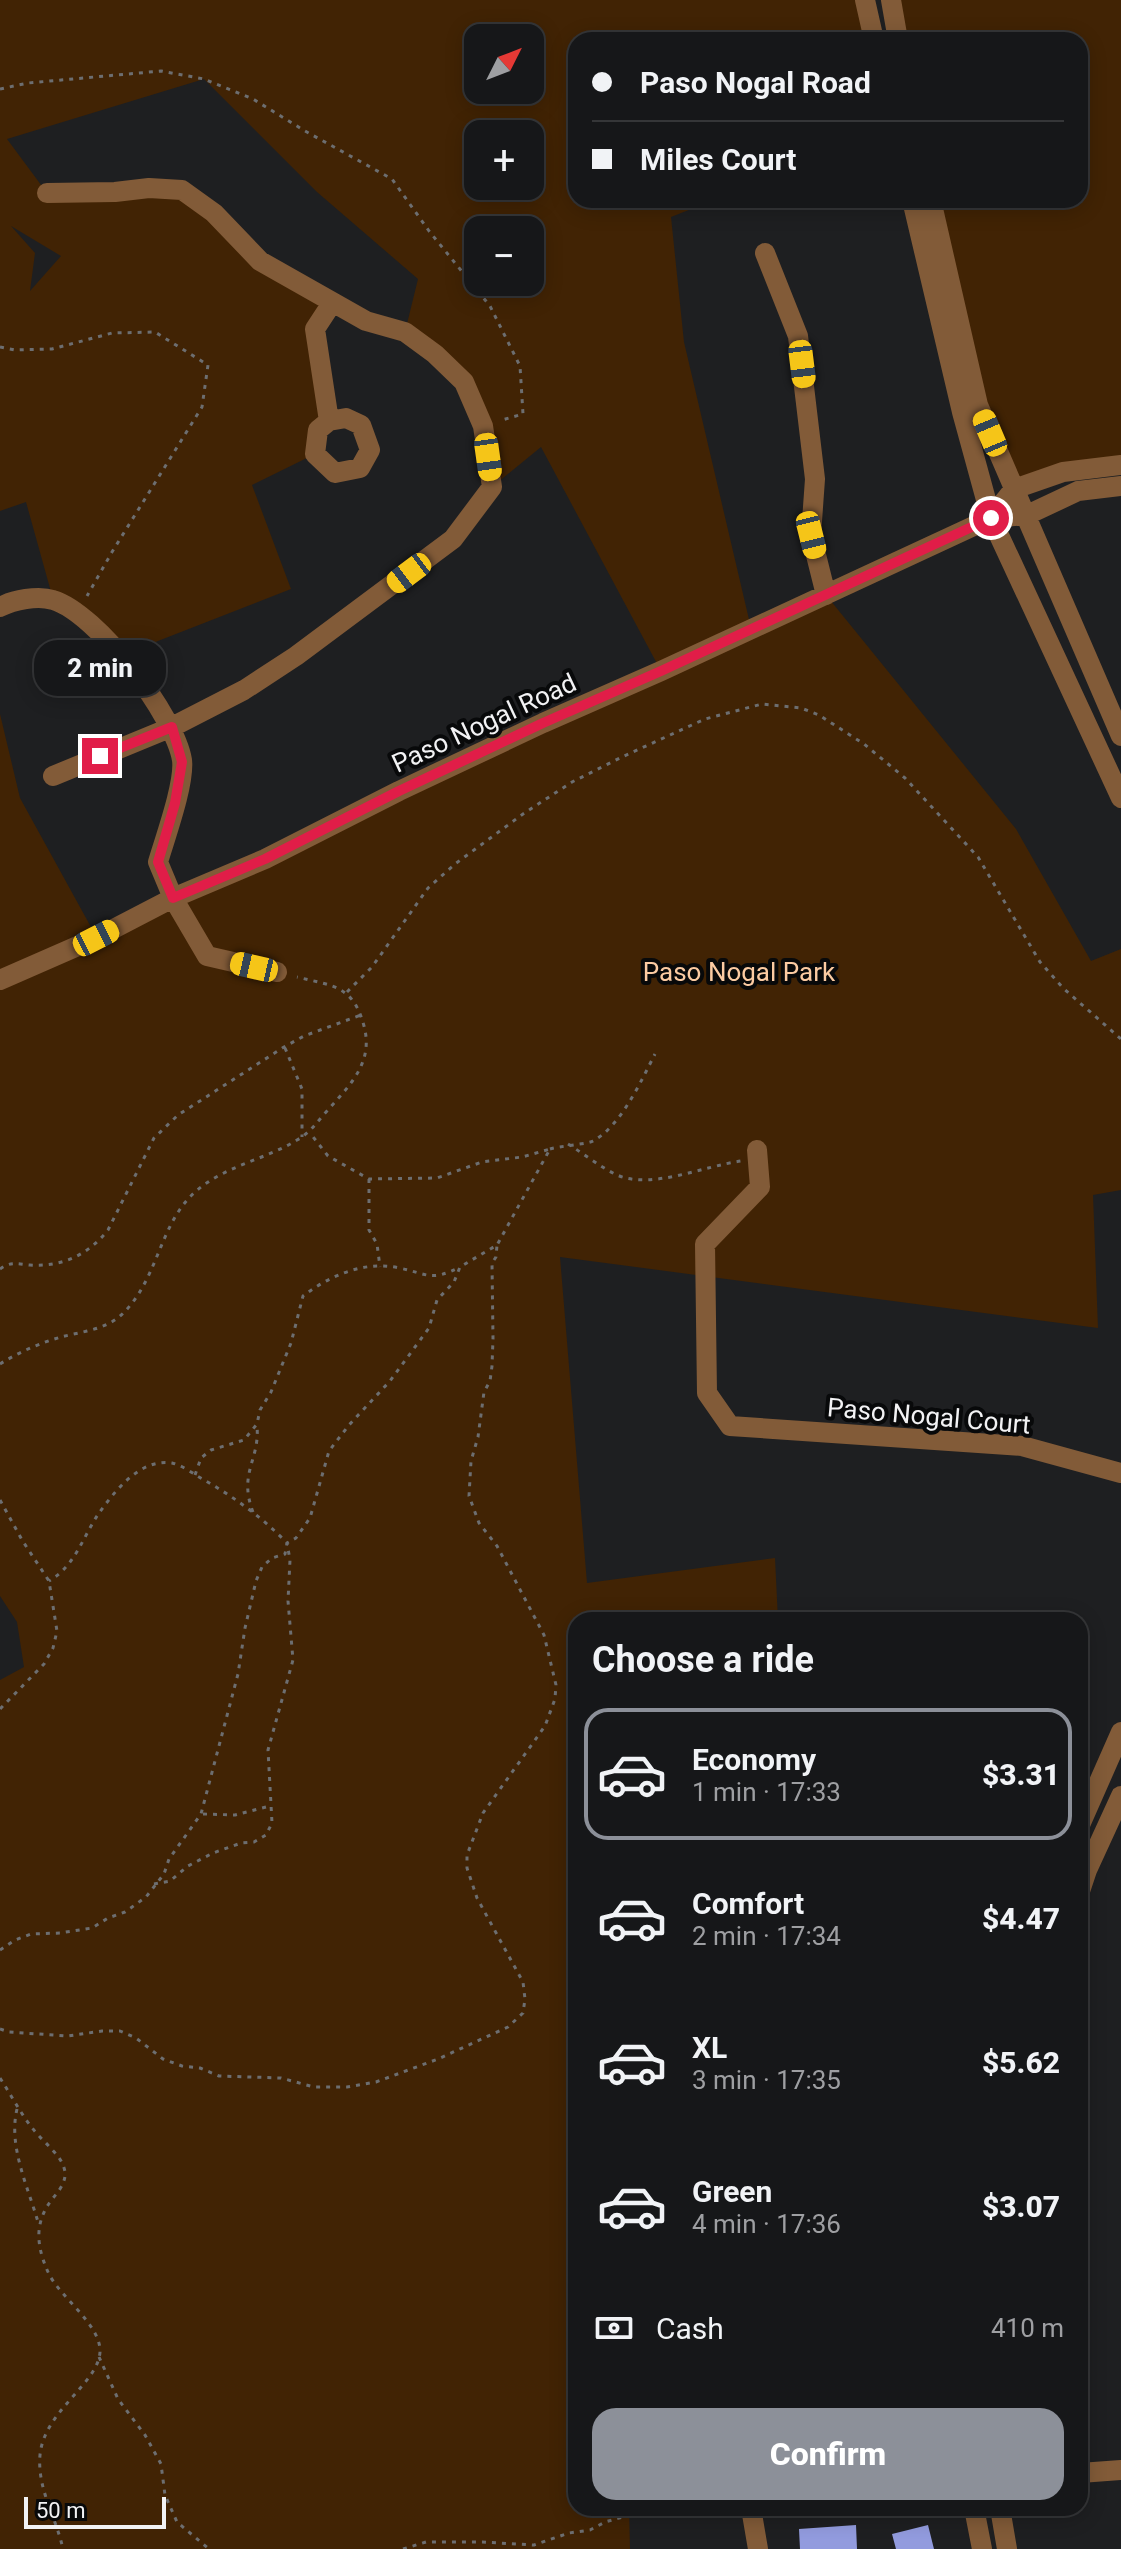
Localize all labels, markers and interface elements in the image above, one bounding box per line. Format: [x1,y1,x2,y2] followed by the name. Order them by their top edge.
[464,24,544,104] north arrow
[464,24,544,296] map controls
[640,65,871,100] text: Paso Nogal Road
[464,120,544,200] button: +
[640,142,796,177] text: Miles Court
[464,216,544,296] button: −
[787,339,817,389] car
[970,406,1010,460] car
[473,432,503,482] car
[973,500,1009,536] route start
[794,509,828,561] car
[383,549,435,597] car
[34,640,166,696] callout: 2 min
[67,653,133,683] text: 2 min
[387,667,581,779] street label: Paso Nogal Road
[82,738,118,774] route end
[69,916,123,960] car
[228,950,280,984] car
[643,957,836,987] park label: Paso Nogal Park
[826,1392,1032,1440] street label: Paso Nogal Court
[592,1639,814,1681] text: Choose a ride
[596,1738,668,1810] icon: car
[692,1742,816,1777] text: Economy
[982,1757,1060,1792] text: $3.31
[692,1777,841,1807] text: 1 min · 17:33
[596,1882,668,1954] icon: car
[692,1886,804,1921] text: Comfort
[982,1901,1060,1936] text: $4.47
[692,1921,841,1951] text: 2 min · 17:34
[596,2026,668,2098] icon: car
[692,2030,727,2065] text: XL
[982,2045,1060,2080] text: $5.62
[692,2065,841,2095] text: 3 min · 17:35
[596,2170,668,2242] icon: car
[692,2174,772,2209] text: Green
[982,2189,1060,2224] text: $3.07
[692,2209,841,2239] text: 4 min · 17:36
[592,2306,636,2350] icon: cash
[656,2311,724,2346] text: Cash
[991,2313,1064,2343] text: 410 m
[592,2408,1064,2500] button: Confirm
[24,2493,166,2529] scale bar
[36,2498,85,2523] text: 50 m

